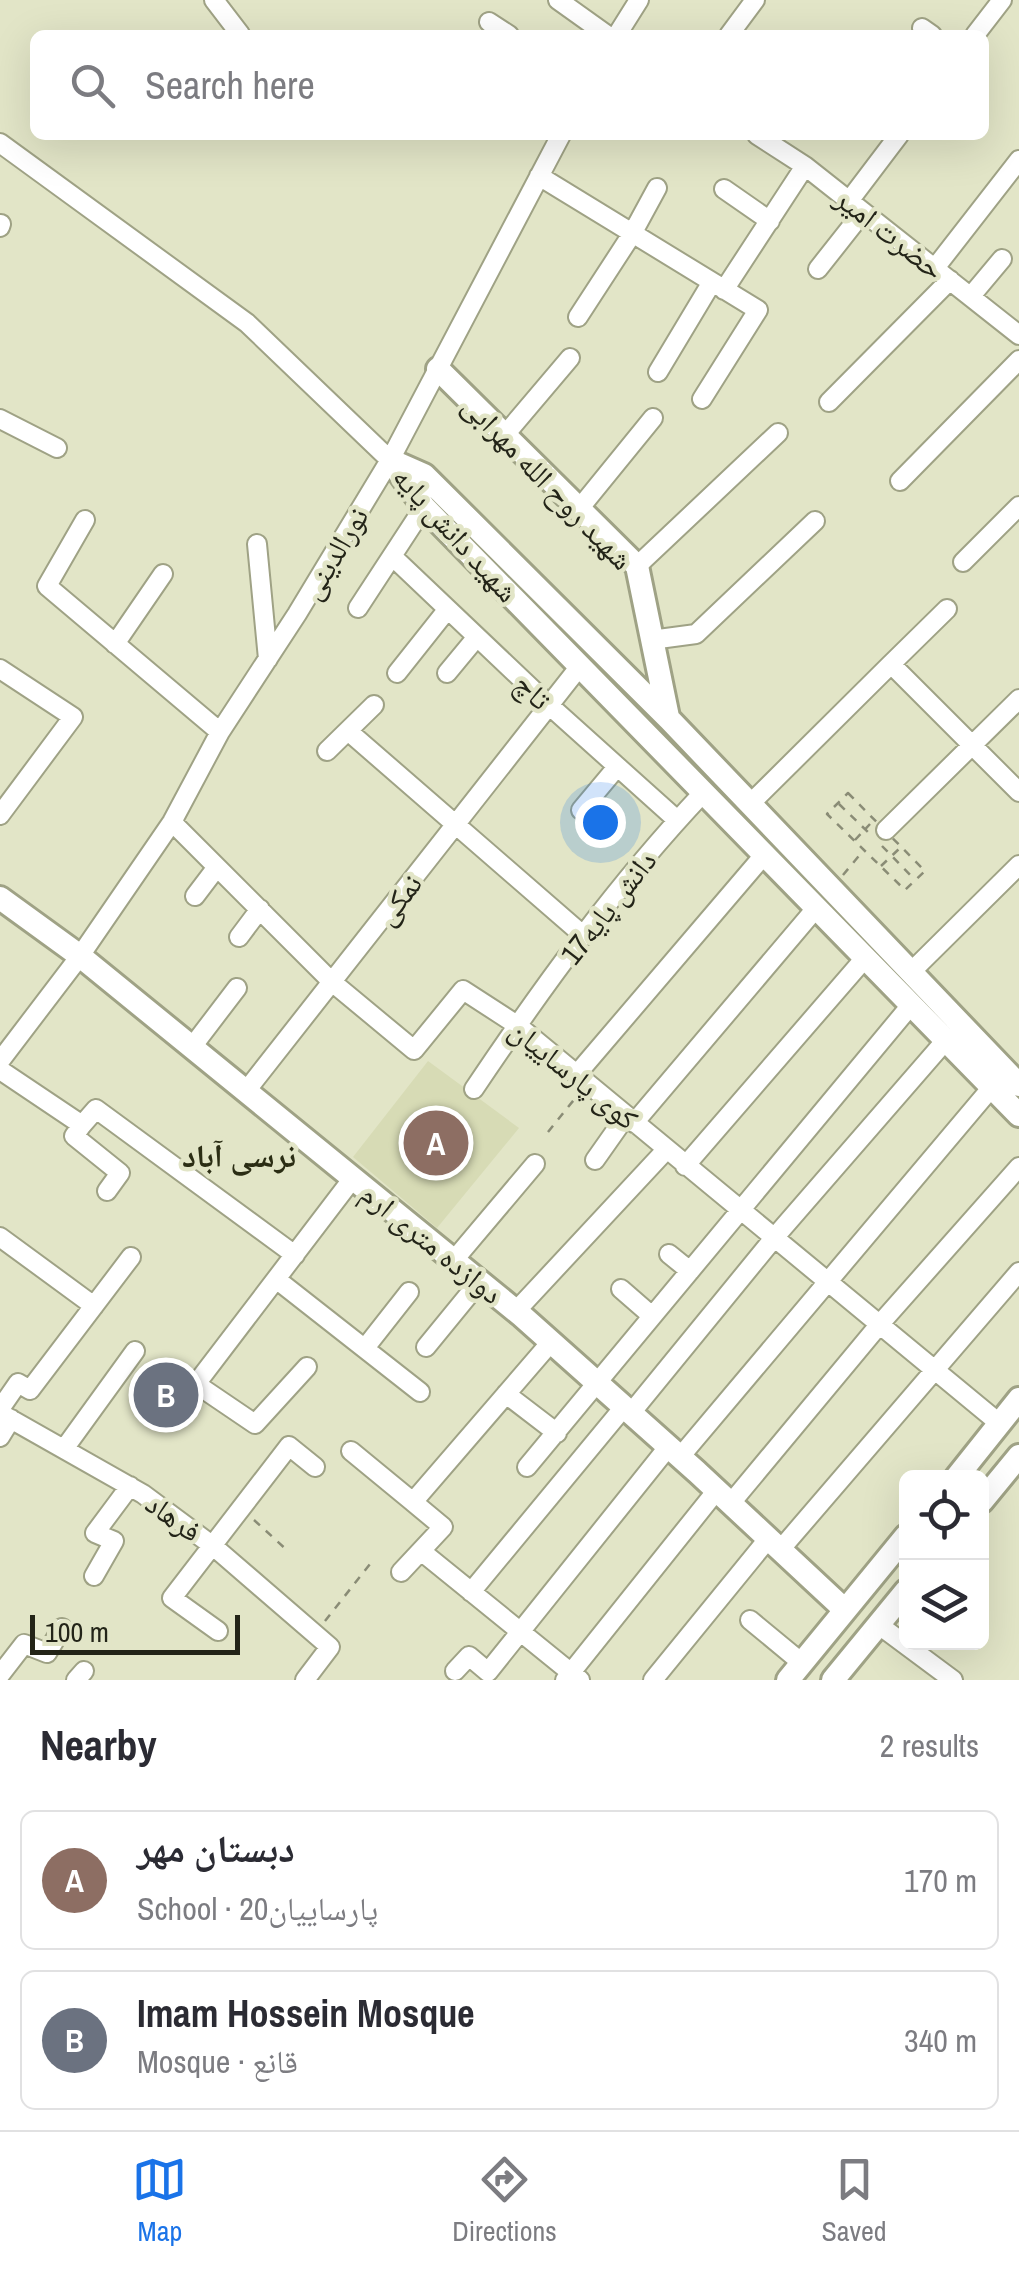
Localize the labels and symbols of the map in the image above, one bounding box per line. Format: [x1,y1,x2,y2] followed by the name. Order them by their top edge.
[826,177,953,288] street label: حضرت امیر
[454,386,642,578] street label: شهید روح الله مهرابی
[384,457,528,611] street label: شهید دانش پایه
[291,499,377,607] street label: نورالدینی
[506,664,560,718] street label: تاچ
[575,797,626,848] your location
[551,842,665,972] street label: دانش پایه17
[365,865,431,933] street label: نمکی
[501,1010,647,1138] street label: کوی پارساییان
[404,1106,468,1180] pin: A
[182,1134,296,1177] district label: نرسی آباد
[353,1173,511,1313] street label: دوازده متری ارم
[134,1358,198,1432] pin: B
[138,1483,210,1551] street label: فرهاد
[30,1610,240,1654] scale bar

